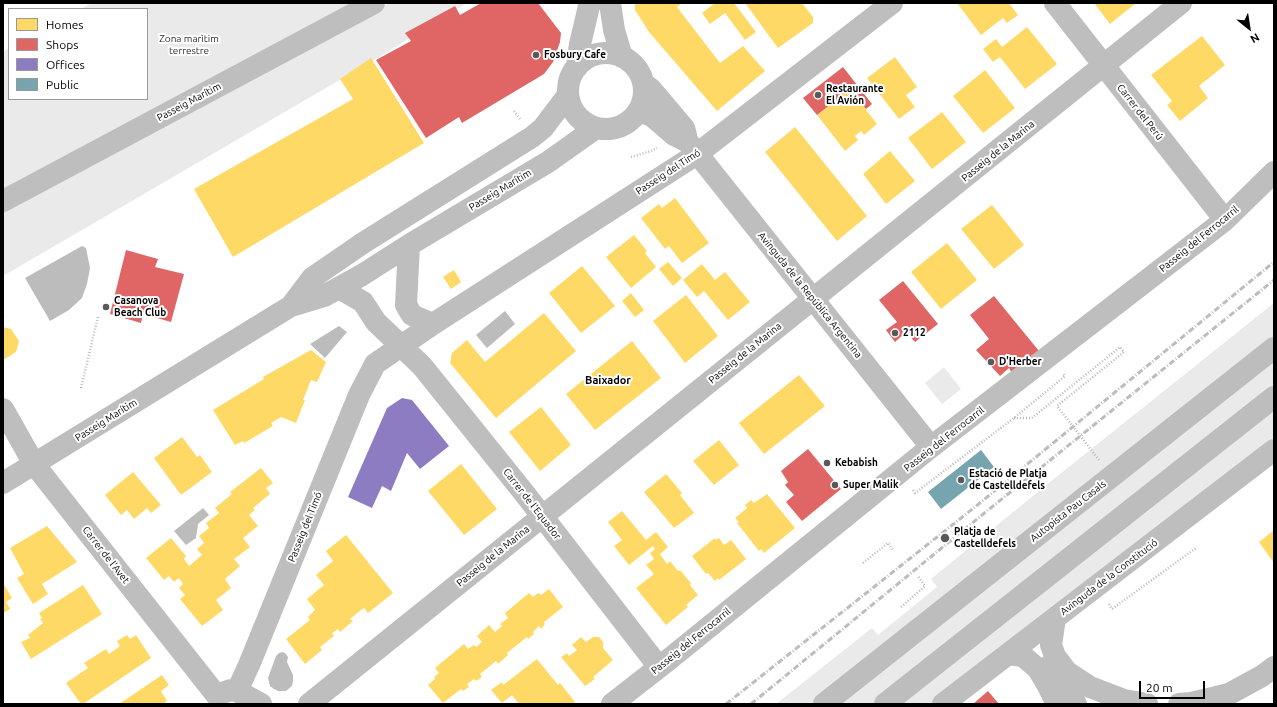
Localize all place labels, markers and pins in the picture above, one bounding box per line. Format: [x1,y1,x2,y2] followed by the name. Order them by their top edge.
[544,49,606,61] place label: Fosbury Cafe
[531,50,541,60] marker: Fosbury Cafe
[826,83,884,106] place label: Restaurante El Avión
[813,90,823,100] marker: Restaurante El Avión
[114,295,166,318] place label: Casanova Beach Club
[101,302,111,312] marker: Casanova Beach Club
[903,327,926,339] place label: 2112
[890,328,900,338] marker: 2112
[999,356,1042,368] place label: D'Herber
[986,357,996,367] marker: D'Herber
[835,457,878,469] place label: Kebabish
[822,458,832,468] marker: Kebabish
[969,468,1047,492] place label: Estació de Platja de Castelldefels
[956,475,966,485] marker: Estació de Platja de Castelldefels
[843,479,899,491] place label: Super Malik
[830,480,840,490] marker: Super Malik
[954,526,1016,550] place label: Platja de Castelldefels
[939,532,951,544] marker: Platja de Castelldefels

